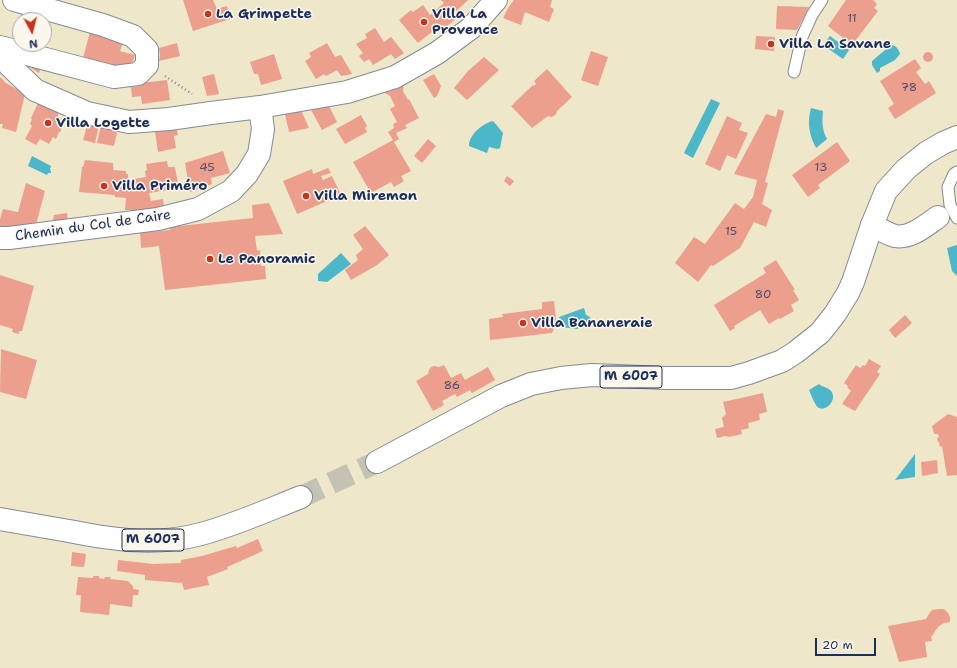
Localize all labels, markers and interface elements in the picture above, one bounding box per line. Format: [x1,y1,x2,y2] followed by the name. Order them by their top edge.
[216,6,312,22] place label: La Grimpette
[432,6,498,38] place label: Villa La Provence
[203,9,213,19] marker: La Grimpette
[12,12,52,52] north arrow
[847,12,857,26] house number: 11
[419,17,429,27] marker: Villa La Provence
[28,35,39,51] text: N
[779,36,891,52] place label: Villa La Savane
[766,39,776,49] marker: Villa La Savane
[901,81,917,95] house number: 78
[56,115,150,131] place label: Villa Logette
[43,118,53,128] marker: Villa Logette
[199,161,215,175] house number: 45
[815,161,827,175] house number: 13
[112,178,207,194] place label: Villa Priméro
[99,181,109,191] marker: Villa Priméro
[314,188,417,204] place label: Villa Miremon
[301,191,311,201] marker: Villa Miremon
[14,207,172,245] street label: Chemin du Col de Caire
[725,225,737,239] house number: 15
[218,251,315,267] place label: Le Panoramic
[205,254,215,264] marker: Le Panoramic
[755,288,771,302] house number: 80
[531,315,653,331] place label: Villa Bananeraie
[518,318,528,328] marker: Villa Bananeraie
[600,366,662,388] road number: M 6007
[444,379,460,393] house number: 86
[122,529,184,551] road number: M 6007
[817,630,878,656] scale bar
[822,637,853,653] text: 20 m

